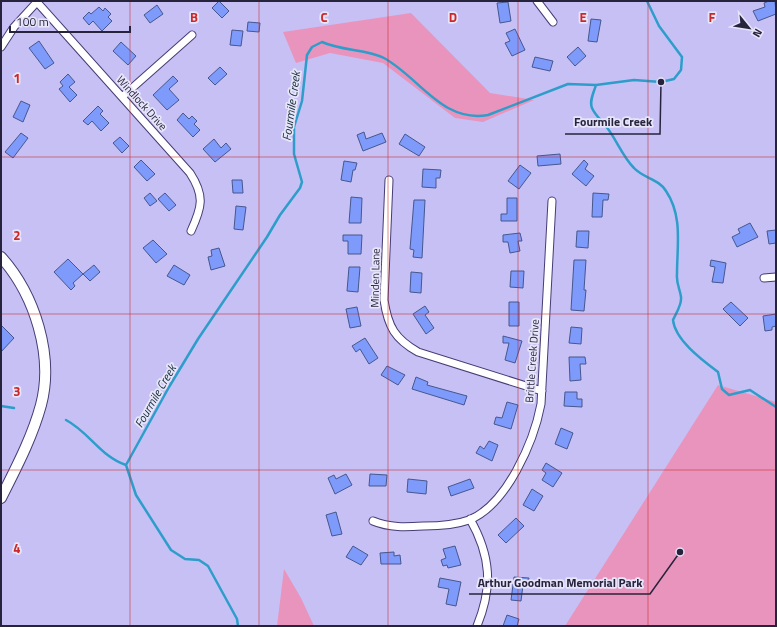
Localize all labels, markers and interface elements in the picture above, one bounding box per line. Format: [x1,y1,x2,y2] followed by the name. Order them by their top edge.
[190,7,198,27] text: B
[320,7,328,27] text: C
[449,7,457,27] text: D
[579,7,587,27] text: E
[709,7,716,27] text: F
[10,8,130,34] scale bar
[729,8,769,48] north arrow
[16,12,49,31] text: 100 m
[749,26,766,40] text: N
[13,68,21,88] text: 1
[277,68,306,142] water label: Fourmile Creek
[113,72,171,134] street label: Windlock Drive
[565,110,660,134] callout: Fourmile Creek
[574,112,653,131] text: Fourmile Creek
[13,225,21,245] text: 2
[366,248,384,308] street label: Minden Lane
[521,318,543,403] street label: Brittle Creek Drive
[129,360,182,431] water label: Fourmile Creek
[13,381,21,401] text: 3
[13,538,21,558] text: 4
[469,570,650,594] callout: Arthur Goodman Memorial Park
[478,573,643,592] text: Arthur Goodman Memorial Park

